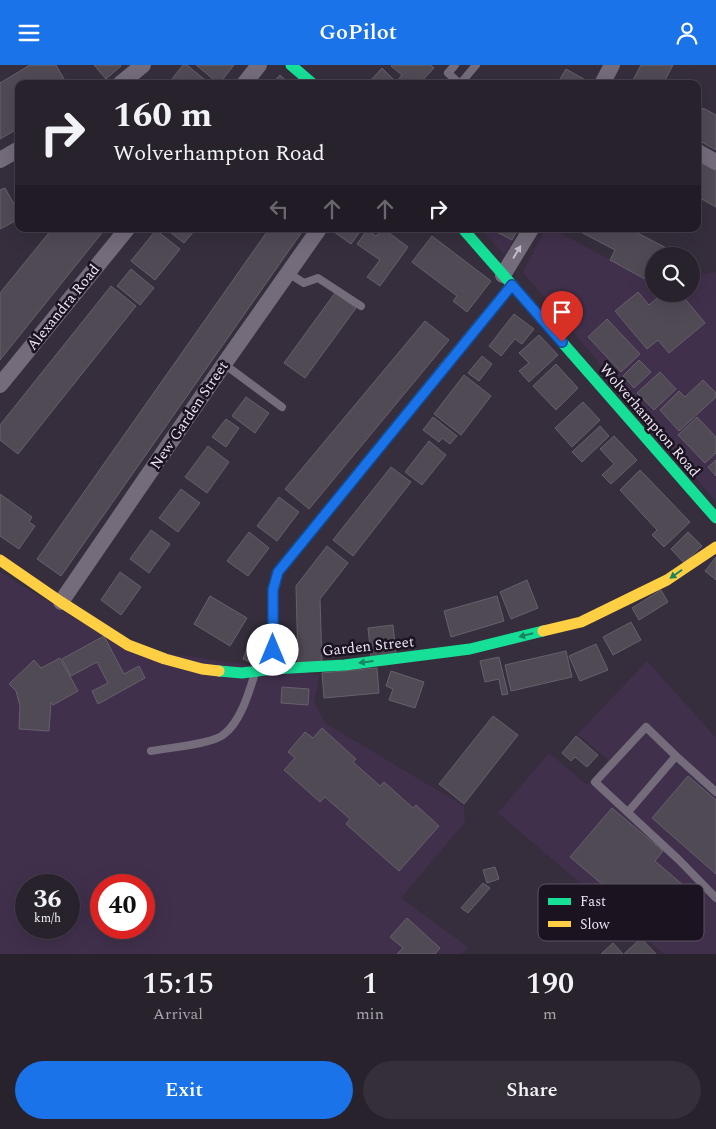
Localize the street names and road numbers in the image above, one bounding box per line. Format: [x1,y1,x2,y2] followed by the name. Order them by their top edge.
[21,259,106,356] street label: Alexandra Road
[144,356,234,474] street label: New Garden Street
[594,358,706,482] street label: Wolverhampton Road
[321,630,415,663] street label: Garden Street

